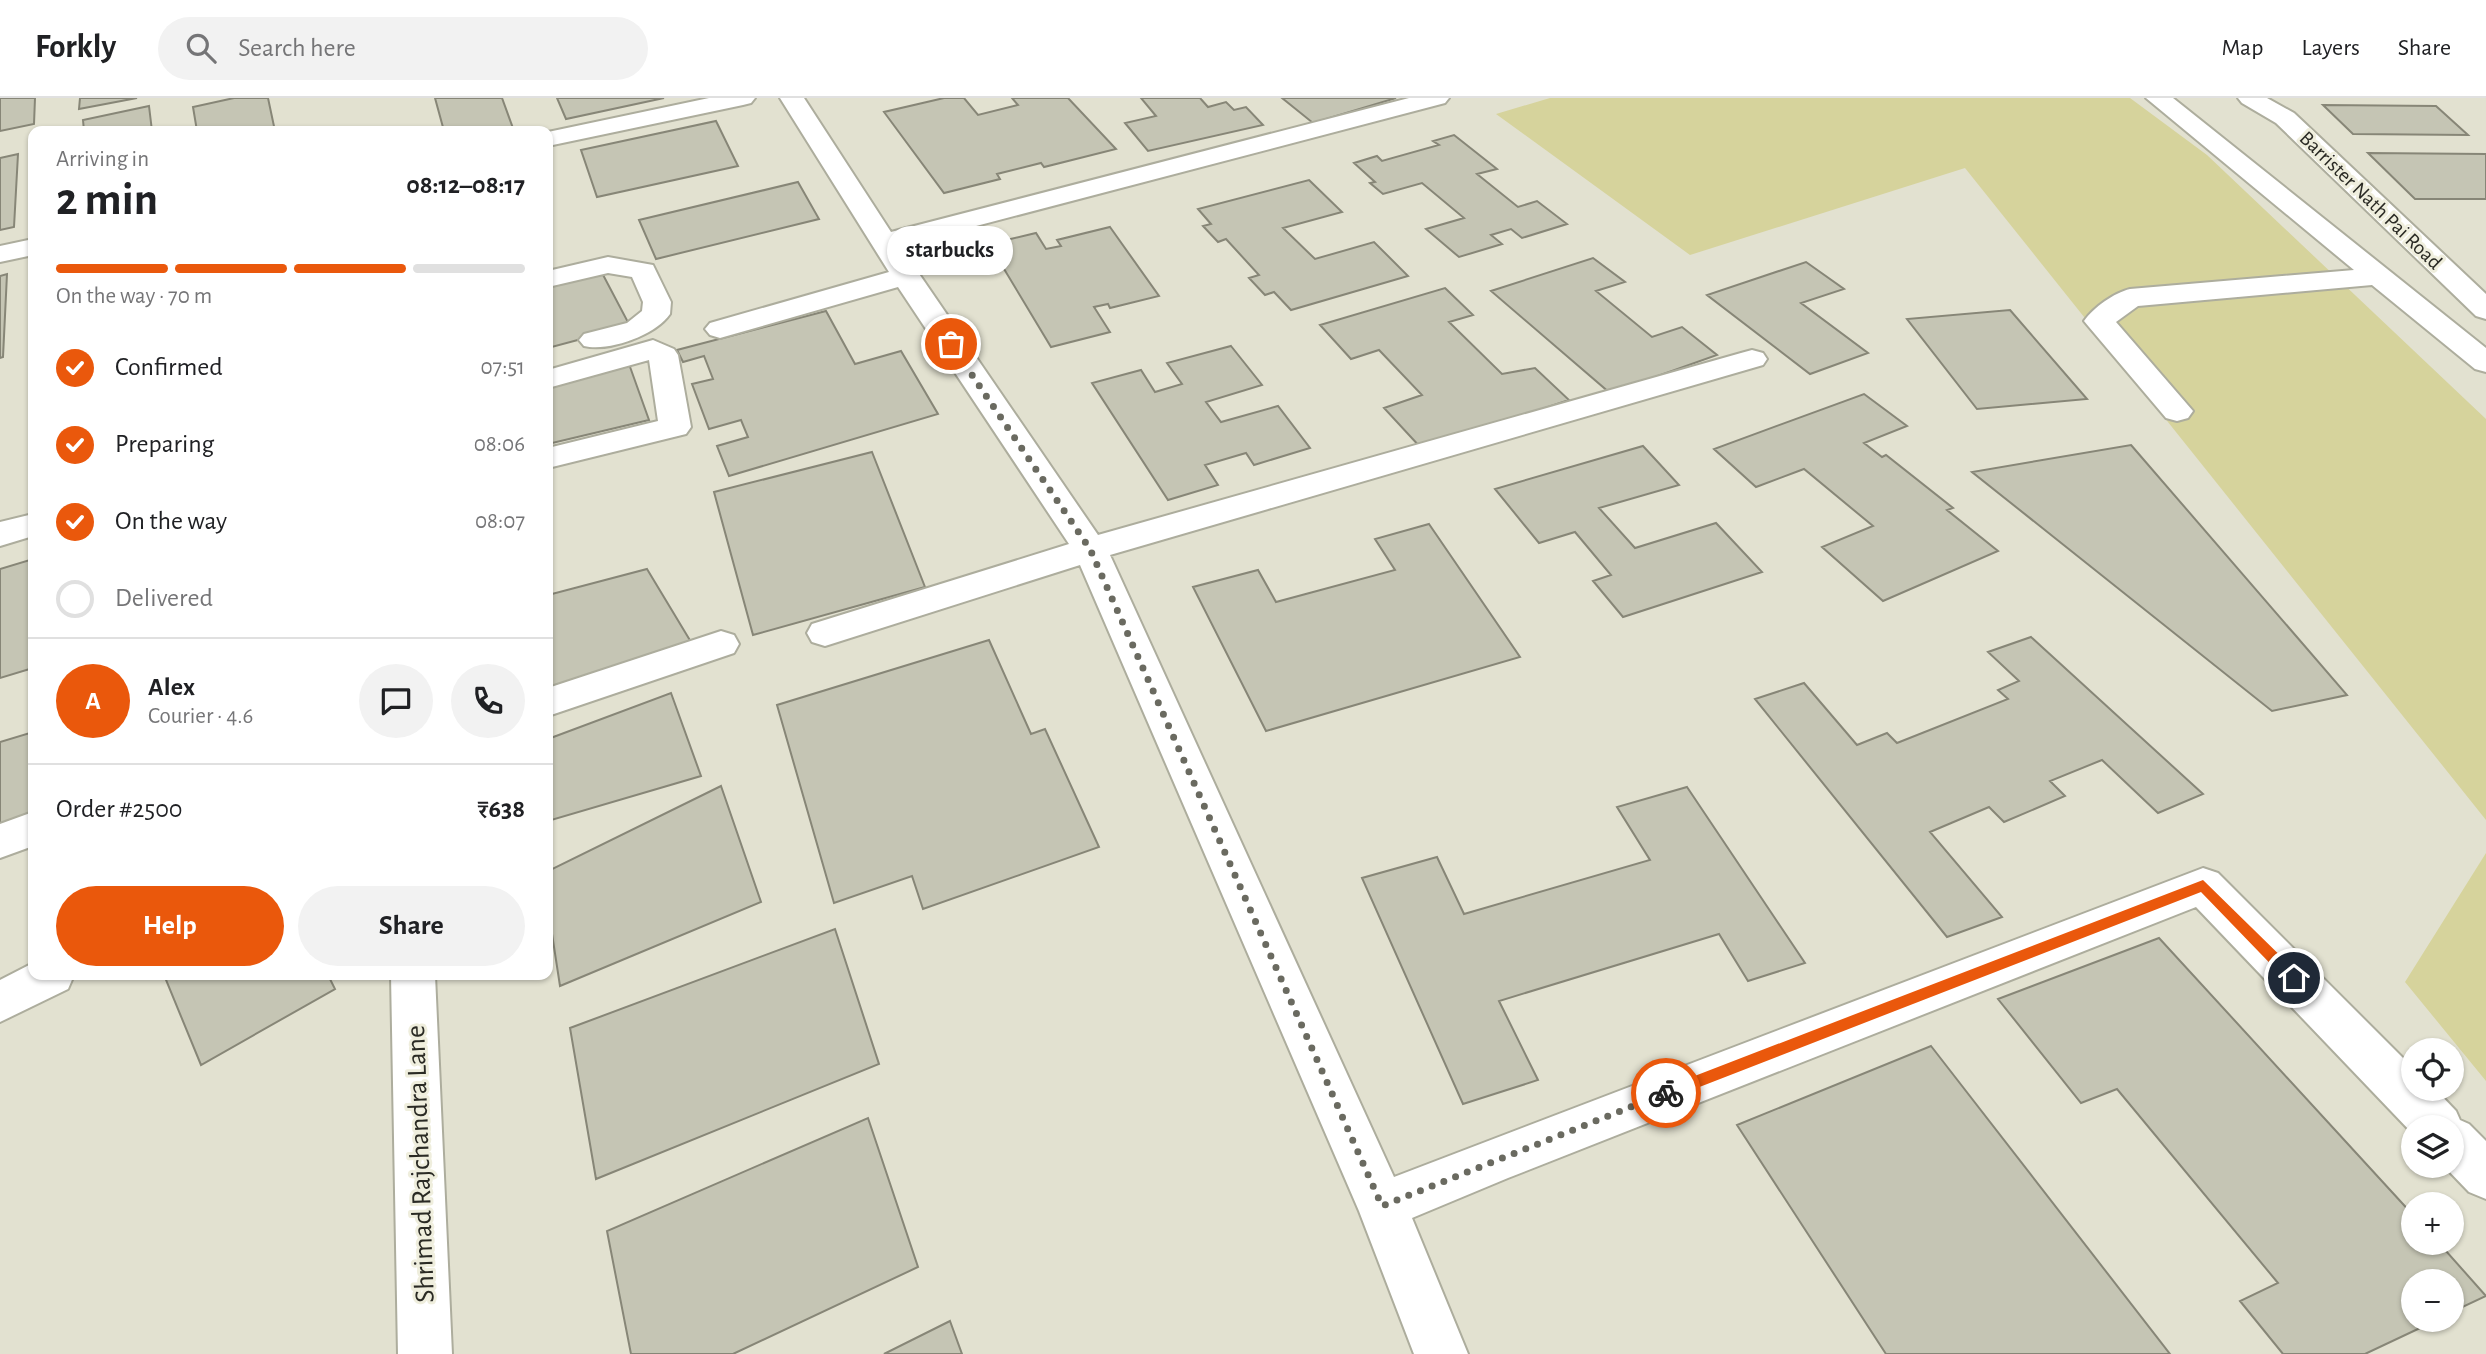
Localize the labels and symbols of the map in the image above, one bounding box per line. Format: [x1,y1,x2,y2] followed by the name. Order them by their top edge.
[2296,127,2446,274] street label: Barrister Nath Pai Road
[888,225,1014,274] callout: starbucks
[921,314,981,374] pin
[2264,948,2324,1008] pin
[402,1025,440,1303] street label: Shrimad Rajchandra Lane
[1631,1058,1701,1128] courier

